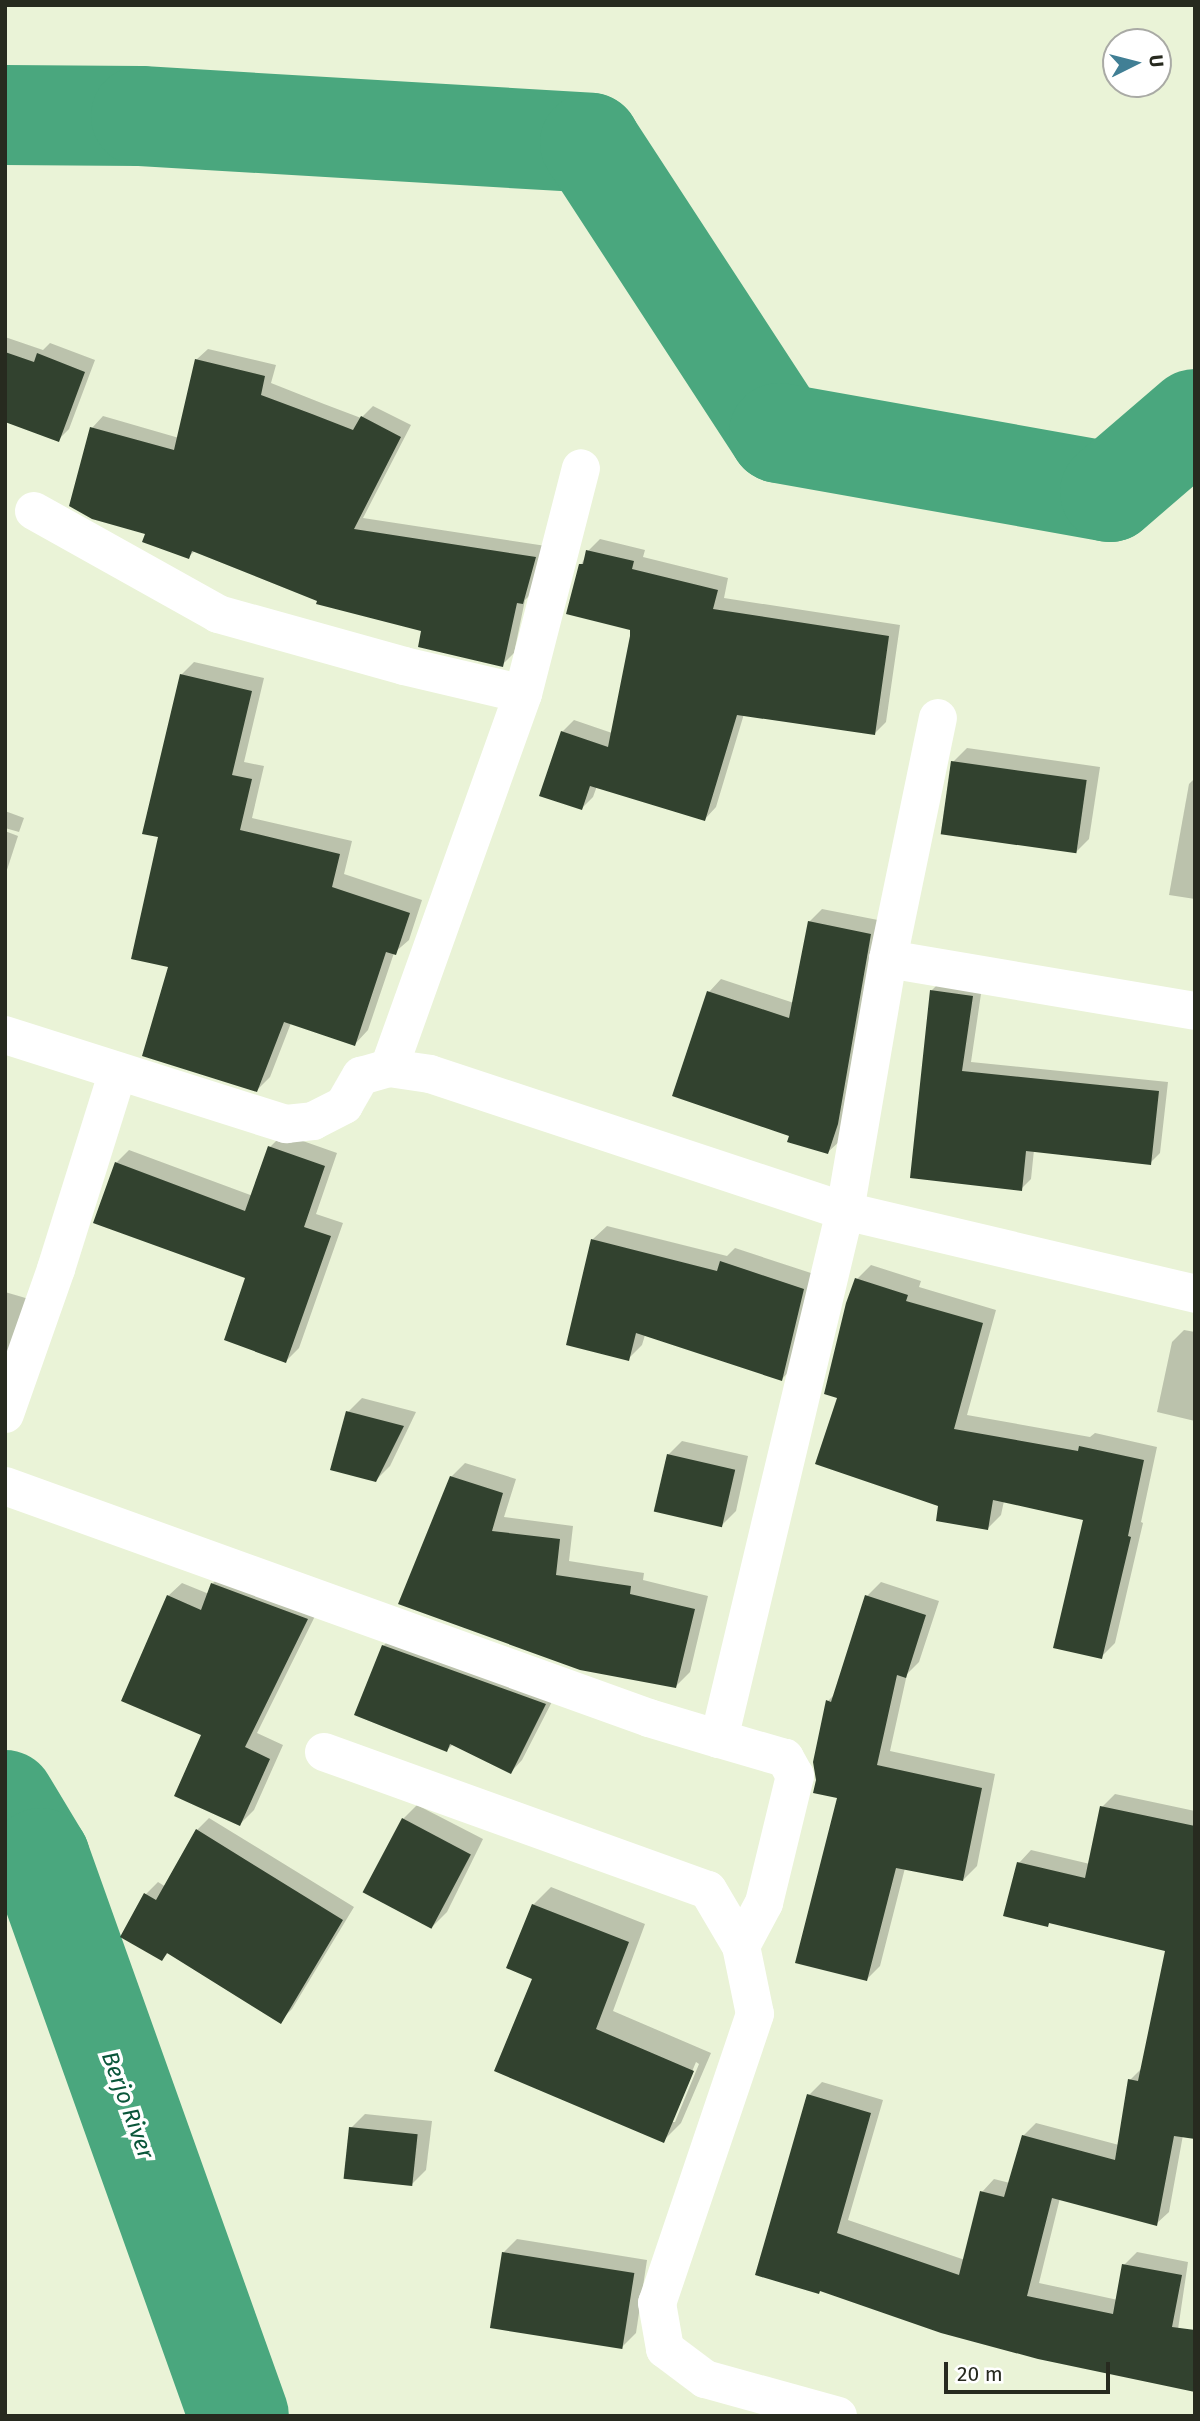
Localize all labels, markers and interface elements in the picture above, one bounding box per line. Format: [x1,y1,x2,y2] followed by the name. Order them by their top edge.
[1102,28,1172,98] north arrow
[1144,54,1168,68] text: U
[96,2048,160,2162] water label: Berjo River
[948,2348,1114,2392] scale bar
[957,2361,1003,2387] text: 20 m

